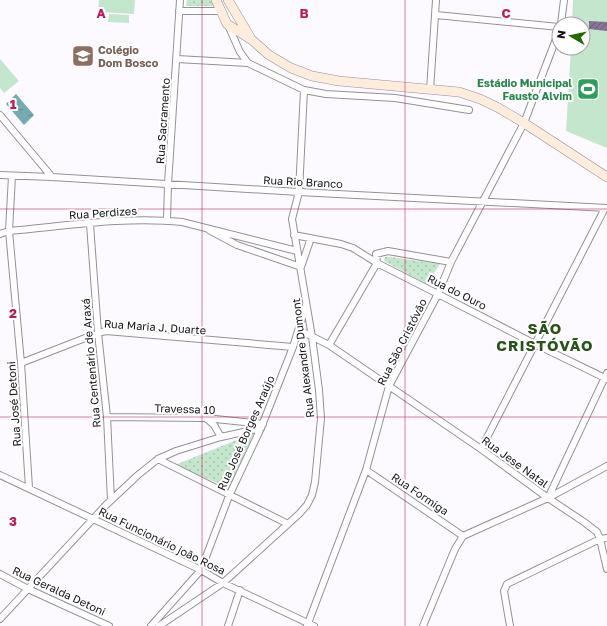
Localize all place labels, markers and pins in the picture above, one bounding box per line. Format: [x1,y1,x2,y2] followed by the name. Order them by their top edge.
[70,43,96,69] school or university icon: Colégio Dom Bosco
[98,43,159,69] place label: Colégio Dom Bosco
[477,76,572,102] place label: Estádio Municipal Fausto Alvim
[575,76,601,102] sports icon: Estádio Municipal Fausto Alvim

